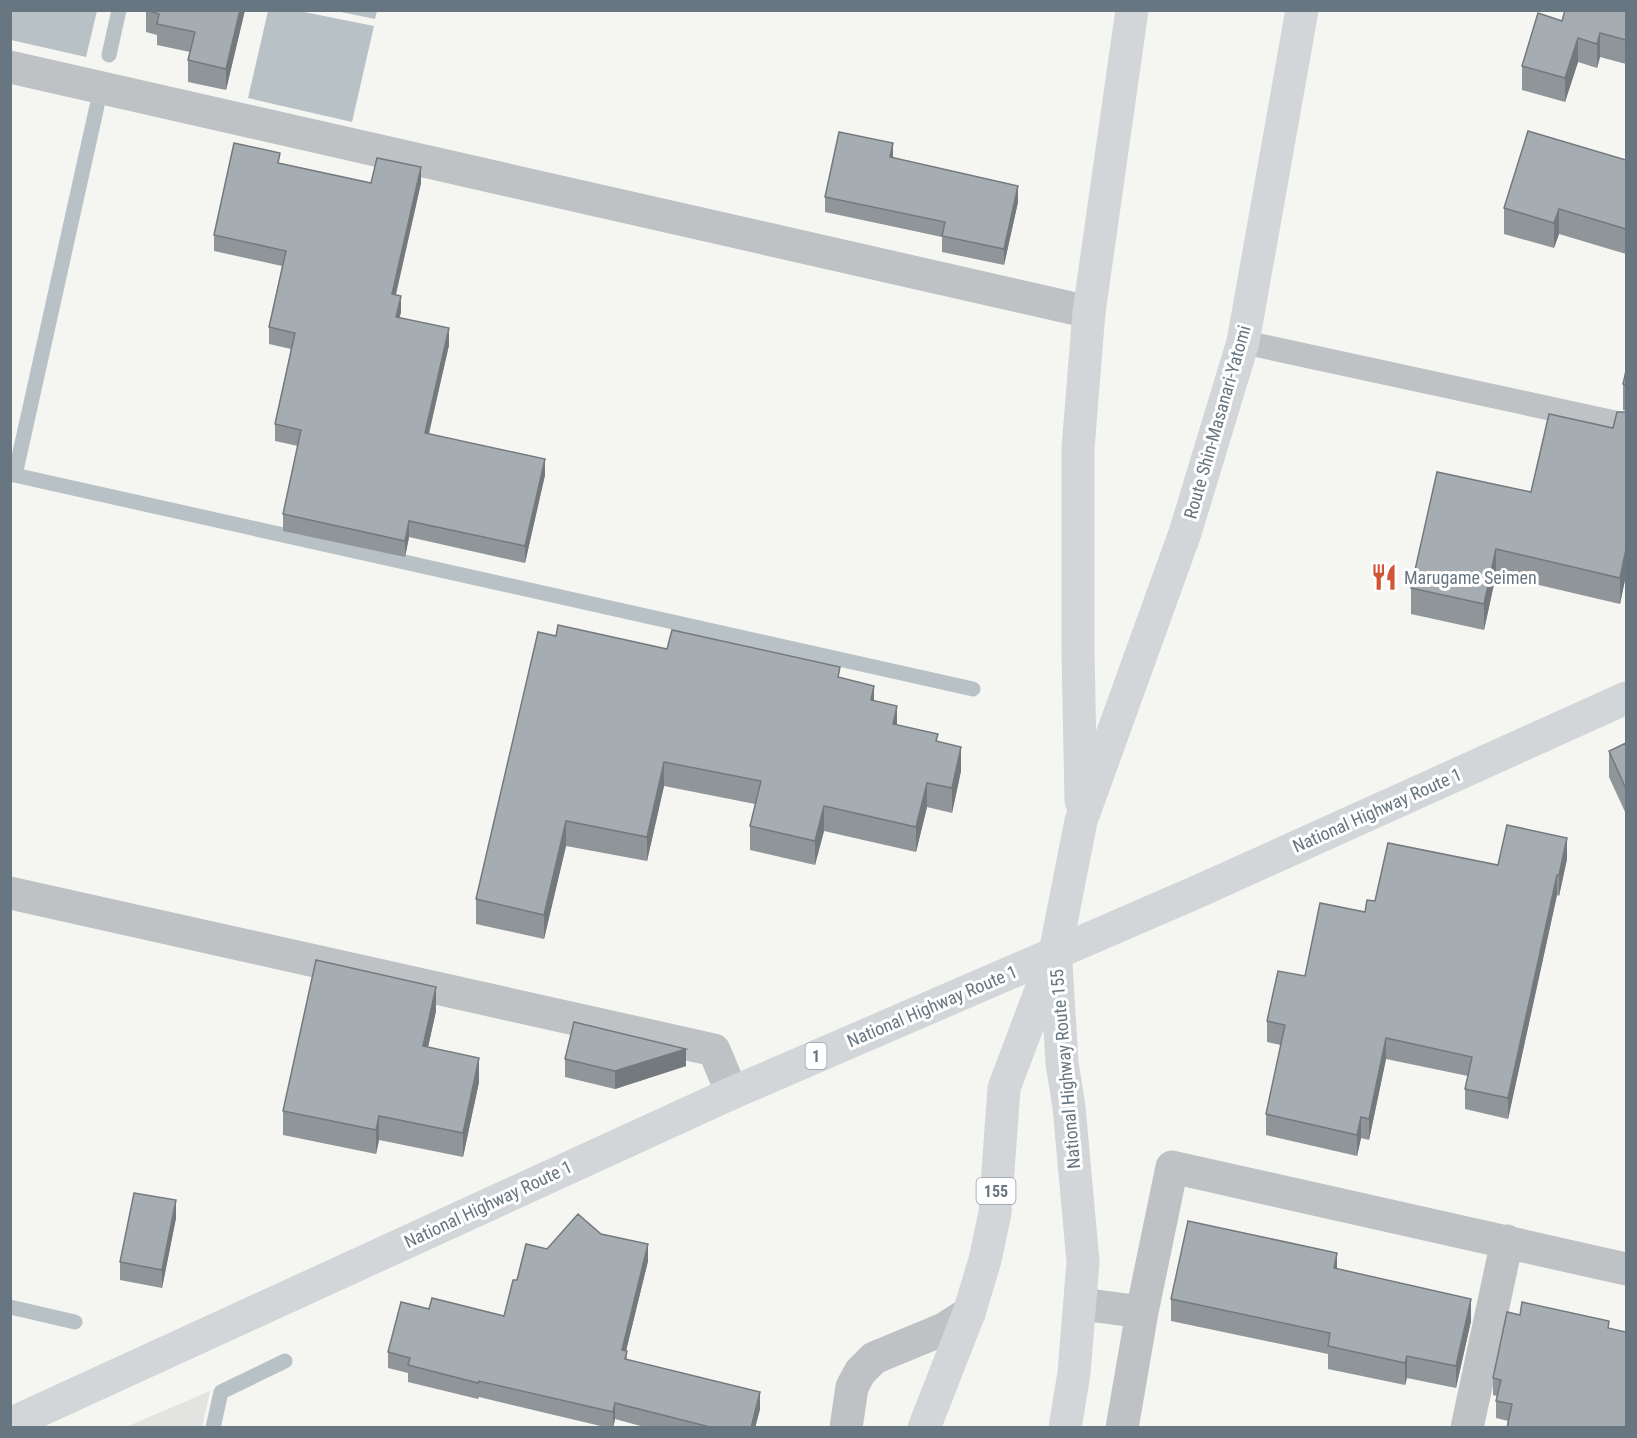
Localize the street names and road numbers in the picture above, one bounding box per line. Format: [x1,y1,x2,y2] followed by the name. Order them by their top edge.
[1179,323,1255,521] street label: Route Shin-Masanari-Yatomi
[1289,763,1465,857] street label: National Highway Route 1
[844,961,1020,1051] street label: National Highway Route 1
[1046,968,1084,1170] street label: National Highway Route 155
[806,1043,826,1069] road number: 1
[401,1156,575,1252] street label: National Highway Route 1
[976,1178,1016,1204] road number: 155

